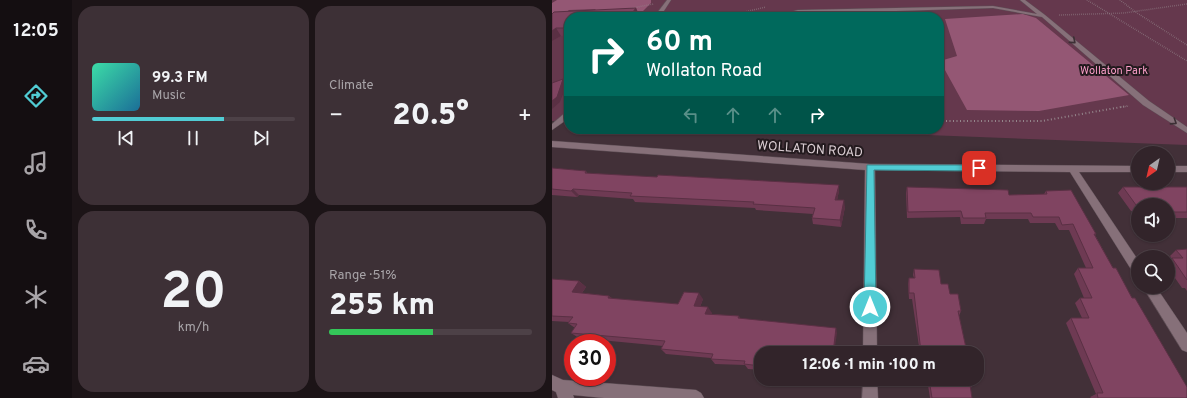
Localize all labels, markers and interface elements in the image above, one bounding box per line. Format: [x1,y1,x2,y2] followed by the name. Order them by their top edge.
[13,20,59,43] text: 12:05
[646,25,713,61] text: 60 m
[580,28,632,80] icon: right
[1068,36,1075,43] one-way arrow
[646,60,762,83] text: Wollaton Road
[1080,64,1148,78] park label: Wollaton Park
[152,69,208,88] text: 99.3 FM
[329,78,374,94] text: Climate
[22,82,50,110] icon: directions
[152,88,186,104] text: Music
[392,98,469,135] text: 20.5°
[329,103,343,130] text: −
[518,103,532,130] text: +
[680,104,702,126] icon: left
[722,104,744,126] icon: ahead
[764,104,786,126] icon: ahead
[806,104,828,126] icon: right
[1170,117,1177,124] one-way arrow
[115,127,137,149] icon: previous
[182,127,204,149] icon: pause
[250,127,272,149] icon: next
[757,138,863,162] street label: WOLLATON ROAD
[1131,146,1175,190] north arrow
[1131,146,1175,294] map controls
[22,149,50,177] icon: music
[962,151,996,185] pin
[968,157,990,179] icon: arrive
[1131,198,1175,242] button: sound
[22,216,50,244] icon: phone
[1131,250,1175,294] button: search
[161,261,227,327] text: 20
[329,268,397,284] text: Range · 51%
[22,283,50,311] icon: climate
[849,286,891,328] position arrow
[329,288,435,325] text: 255 km
[178,320,209,336] text: km/h
[564,334,616,386] speed limit sign: 30
[22,350,50,378] icon: car
[802,356,936,375] text: 12:06 · 1 min · 100 m

